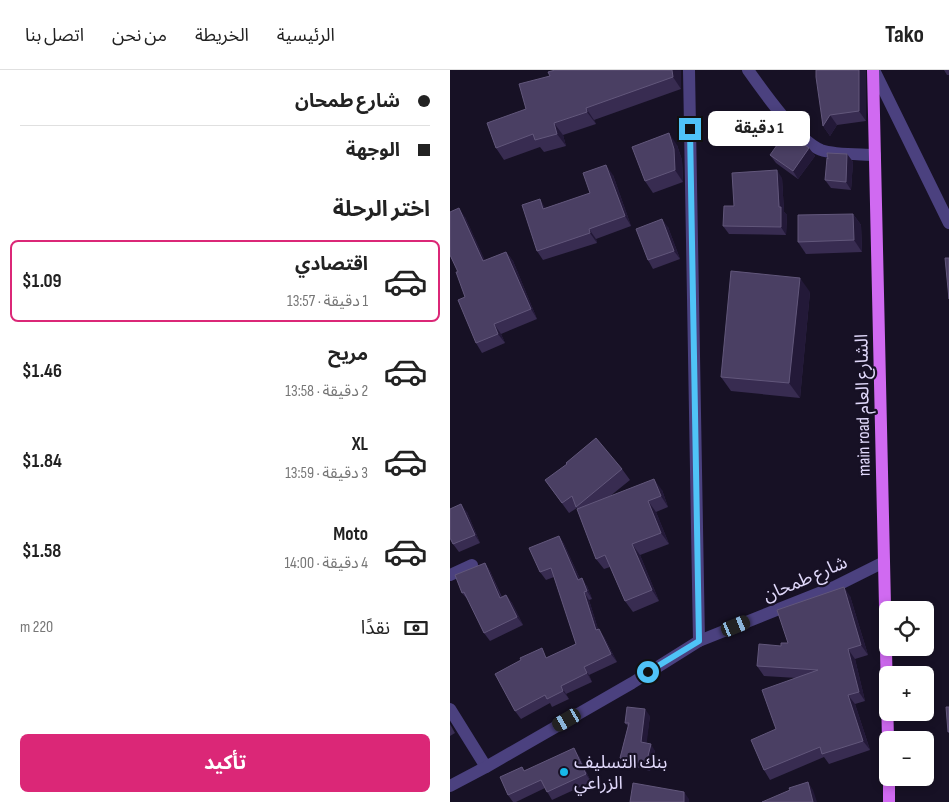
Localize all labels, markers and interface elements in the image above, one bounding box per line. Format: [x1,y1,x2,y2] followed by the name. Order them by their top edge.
[885,20,924,49] text: Tako
[25,25,84,46] text: اتصل بنا
[112,25,167,46] text: من نحن
[195,25,249,46] text: الخريطة
[277,25,335,46] text: الرئيسية
[295,90,400,113] text: شارع طمحان
[708,112,810,146] callout: 1 دقيقة
[679,118,701,140] route end
[734,119,784,138] text: 1 دقيقة
[346,139,400,162] text: الوجهة
[333,196,430,223] text: اختر الرحلة
[295,253,368,276] text: اقتصادي
[383,259,428,304] icon: car
[22,270,62,293] text: $1.09
[287,292,368,311] text: 1 دقيقة · 13:57
[851,334,878,476] street label: main road الشارع العام
[328,343,368,366] text: مريح
[383,349,428,394] icon: car
[22,360,62,383] text: $1.46
[285,382,368,401] text: 2 دقيقة · 13:58
[352,433,368,456] text: XL
[383,439,428,484] icon: car
[22,450,62,473] text: $1.84
[285,464,368,483] text: 3 دقيقة · 13:59
[333,523,368,546] text: Moto
[383,529,428,574] icon: car
[22,540,61,563] text: $1.58
[760,552,852,609] street label: شارع طمحان
[284,554,368,573] text: 4 دقيقة · 14:00
[879,601,934,786] map controls
[879,601,934,656] button: locate
[719,613,752,639] car
[402,614,430,642] icon: cash
[361,617,390,640] text: نقدًا
[20,618,53,637] text: 220 m
[637,661,659,683] route start
[879,666,934,721] button: +
[550,706,583,734] car
[879,731,934,786] button: −
[20,734,430,792] button: تأكيد
[574,752,667,796] place label: بنك التسليف الزراعي
[558,766,570,778] marker: بنك التسليف الزراعي

